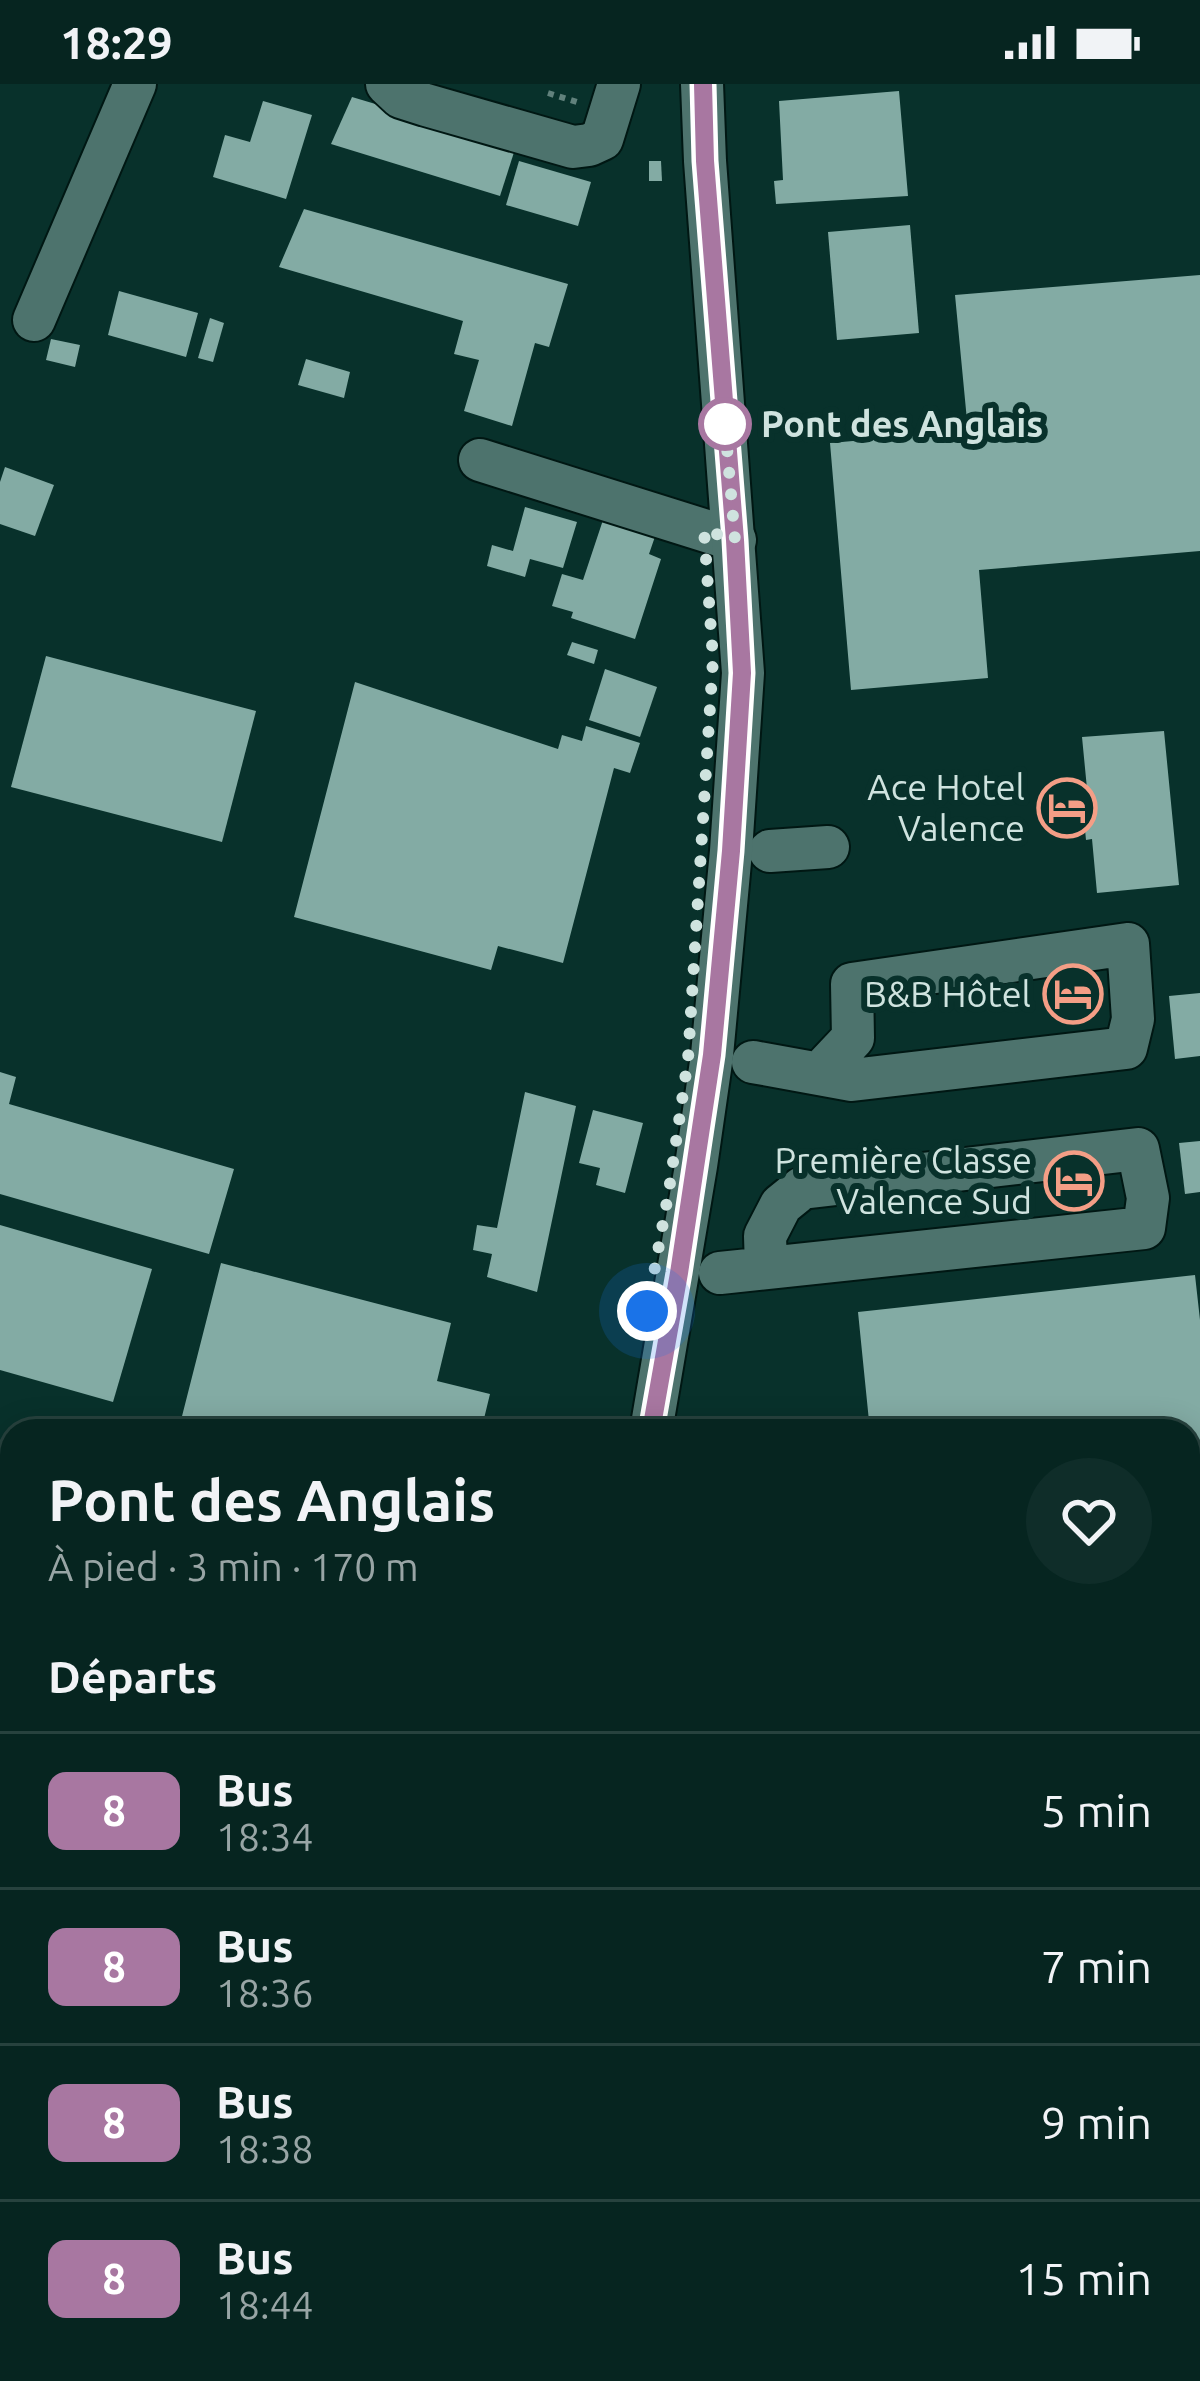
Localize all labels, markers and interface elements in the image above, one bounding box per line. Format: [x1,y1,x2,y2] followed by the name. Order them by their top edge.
[60,17,173,68] text: 18:29
[700,399,750,449] marker: Pont des Anglais
[761,403,1043,444] place label: Pont des Anglais
[867,766,1025,848] place label: Ace Hotel Valence
[1036,777,1098,839] hotel icon: Ace Hotel Valence
[1042,963,1104,1025] hotel icon: B&B Hôtel
[864,973,1031,1014] place label: B&B Hôtel
[774,1139,1032,1221] place label: Première Classe Valence Sud
[1043,1150,1105,1212] hotel icon: Première Classe Valence Sud
[617,1281,677,1341] your location
[1026,1458,1152,1584] button: heart
[48,1468,495,1532] text: Pont des Anglais
[48,1545,419,1588] text: À pied · 3 min · 170 m
[48,1651,217,1702] text: Départs
[216,1764,293,1815] text: Bus
[1041,1785,1152,1836] text: 5 min
[102,1787,126,1834] text: 8
[216,1815,314,1858] text: 18:34
[216,1920,293,1971] text: Bus
[1041,1941,1152,1992] text: 7 min
[102,1943,126,1990] text: 8
[216,1971,314,2014] text: 18:36
[216,2076,293,2127] text: Bus
[1041,2097,1152,2148] text: 9 min
[102,2099,126,2146] text: 8
[216,2127,314,2170] text: 18:38
[216,2232,293,2283] text: Bus
[1015,2253,1152,2304] text: 15 min
[102,2255,126,2302] text: 8
[216,2283,314,2326] text: 18:44

